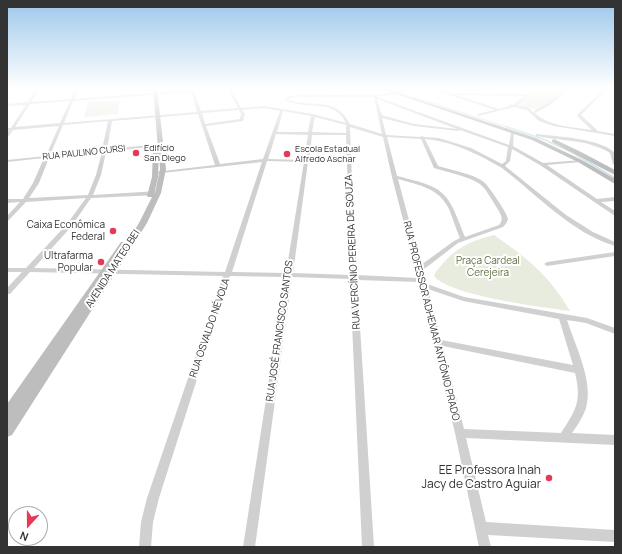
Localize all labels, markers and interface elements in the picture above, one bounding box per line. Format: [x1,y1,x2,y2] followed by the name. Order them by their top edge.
[42,143,126,163] street label: RUA PAULINO CURSI
[144,143,186,164] place label: Edifício San Diego
[295,144,360,165] place label: Escola Estadual Alfredo Aschar
[131,148,141,158] marker: Edifício San Diego
[282,149,292,159] marker: Escola Estadual Alfredo Aschar
[343,174,363,330] street label: RUA VERCÍNIO PEREIRA DE SOUZA
[27,219,105,242] place label: Caixa Econômica Federal
[400,220,462,422] street label: RUA PROFESSOR ADHEMAR ANTÔNIO PRADO
[108,226,118,236] marker: Caixa Econômica Federal
[83,228,143,310] street label: AVENIDA MATEO BEI
[44,250,93,274] place label: Ultrafarma Popular
[456,255,520,278] park label: Praça Cardeal Cerejeira
[96,257,106,267] marker: Ultrafarma Popular
[264,260,296,402] street label: RUA JOSÉ FRANCISCO SANTOS
[187,277,233,379] street label: RUA OSVALDO NÉVOLA
[421,464,541,492] place label: EE Professora Inah Jacy de Castro Aguiar
[544,473,554,483] marker: EE Professora Inah Jacy de Castro Aguiar
[8,506,48,546] north arrow
[18,528,30,545] text: N

